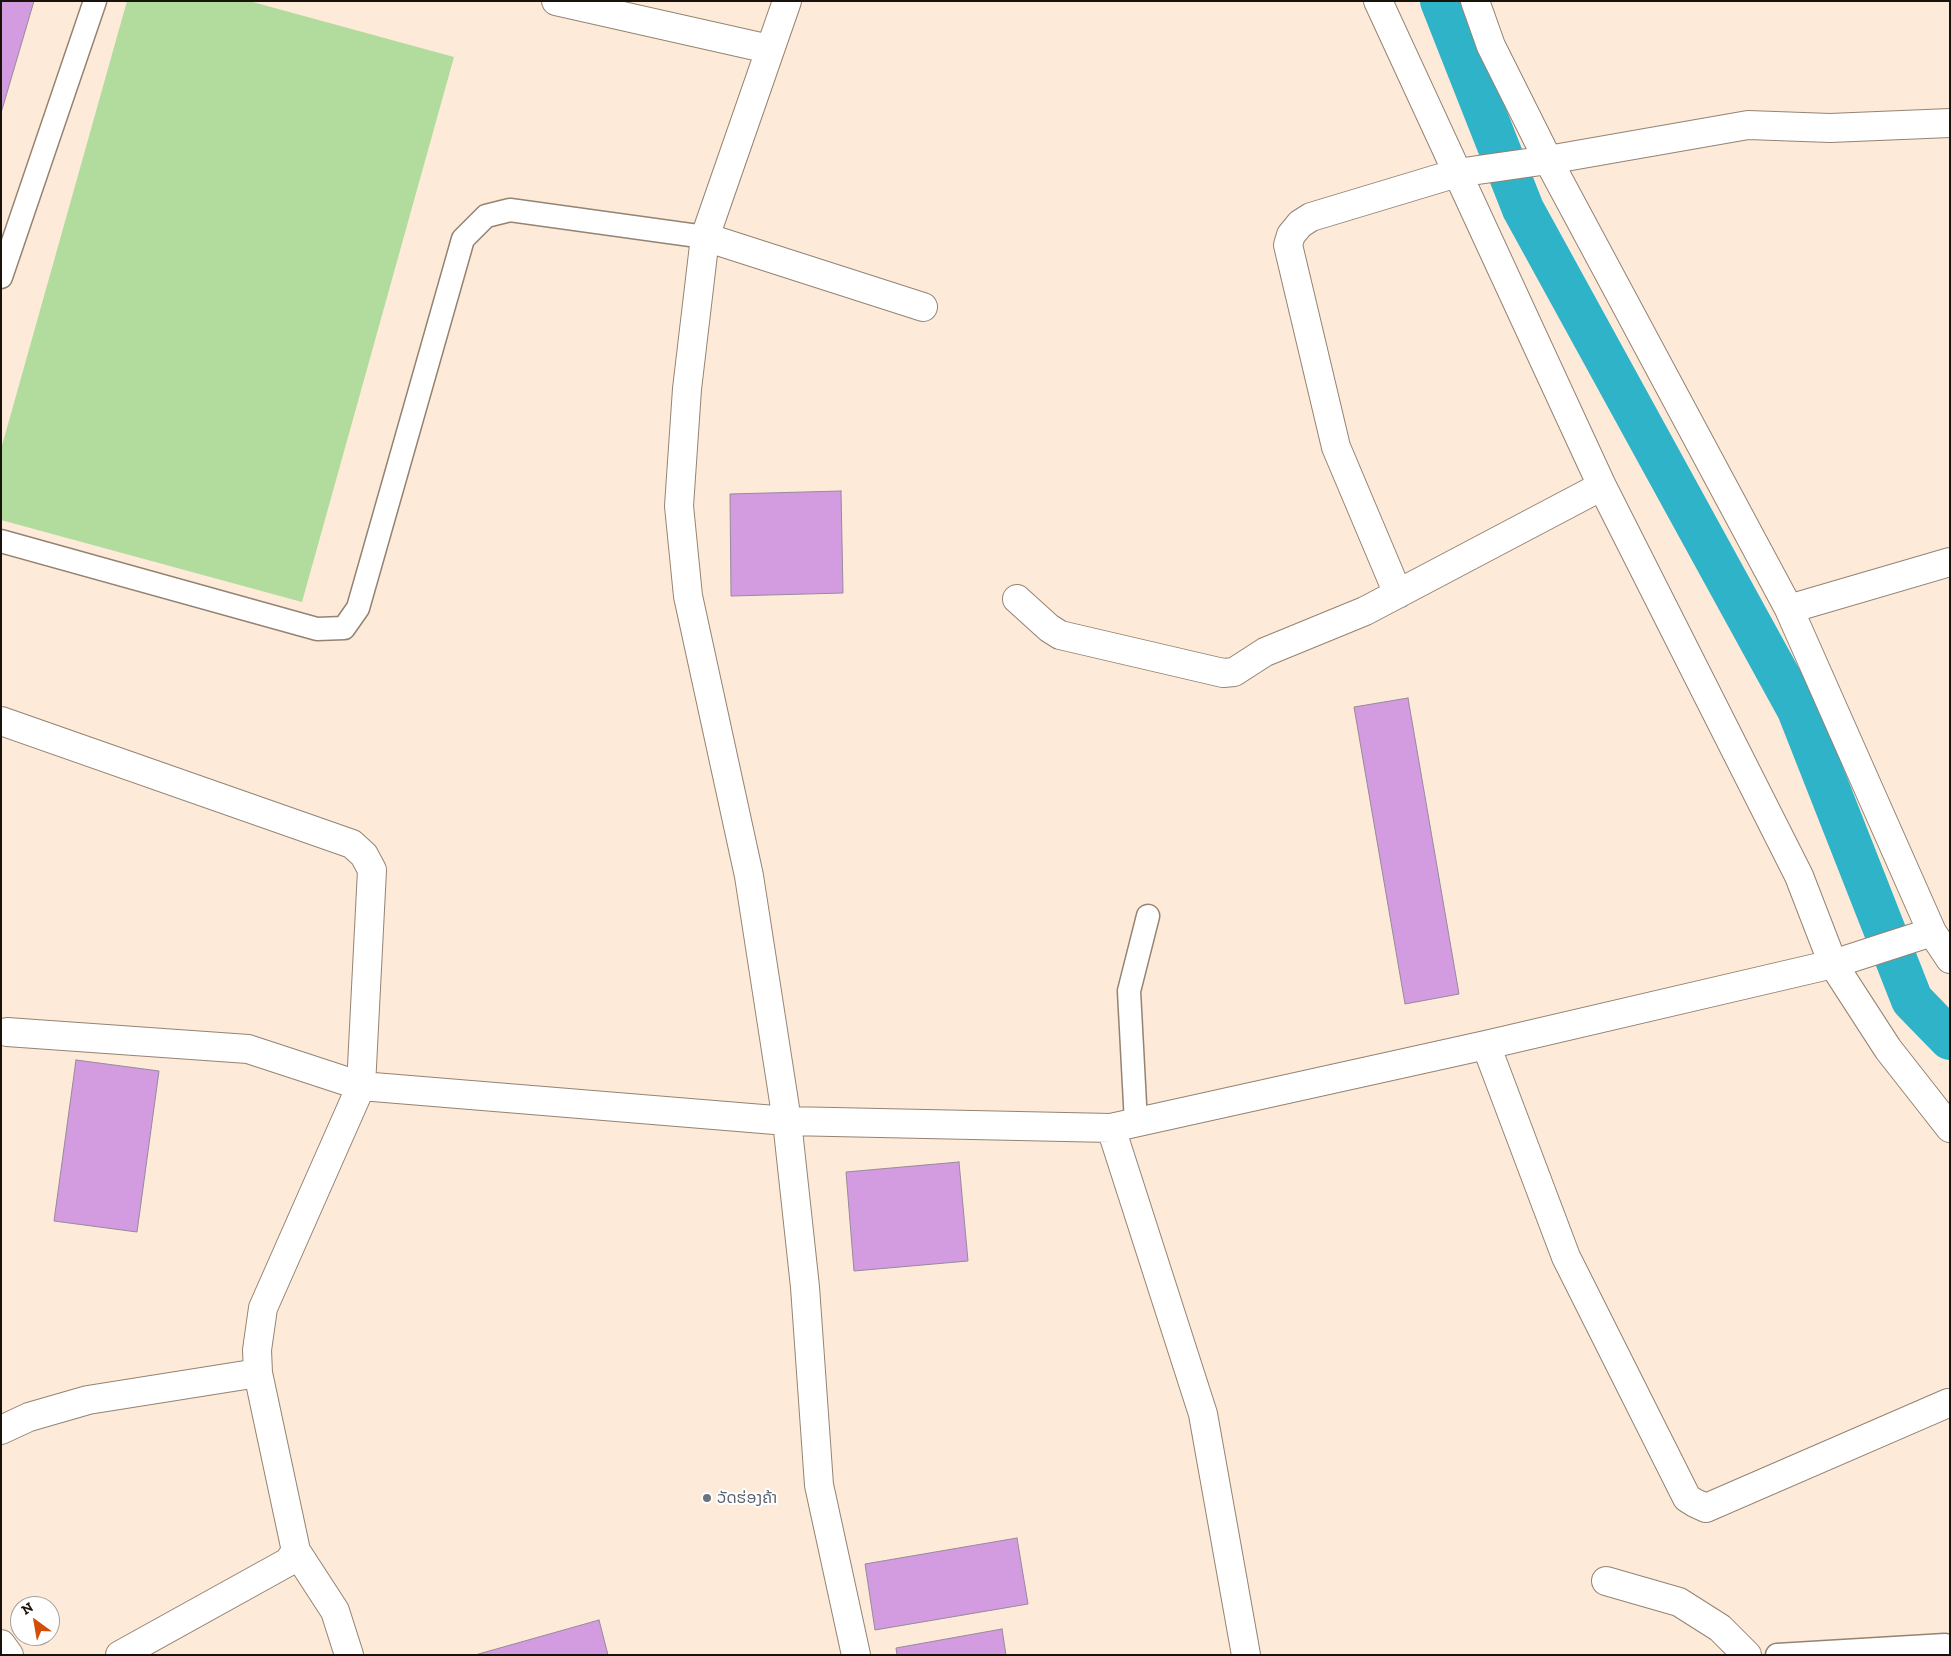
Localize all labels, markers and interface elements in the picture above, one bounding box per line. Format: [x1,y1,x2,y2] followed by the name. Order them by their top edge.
[717,1488,777,1508] place label: ວັດຮ່ອງຄ້າ
[701,1492,713,1504] marker: ວັດຮ່ອງຄ້າ
[10,1596,60,1646] north arrow
[18,1599,36,1619] text: N

